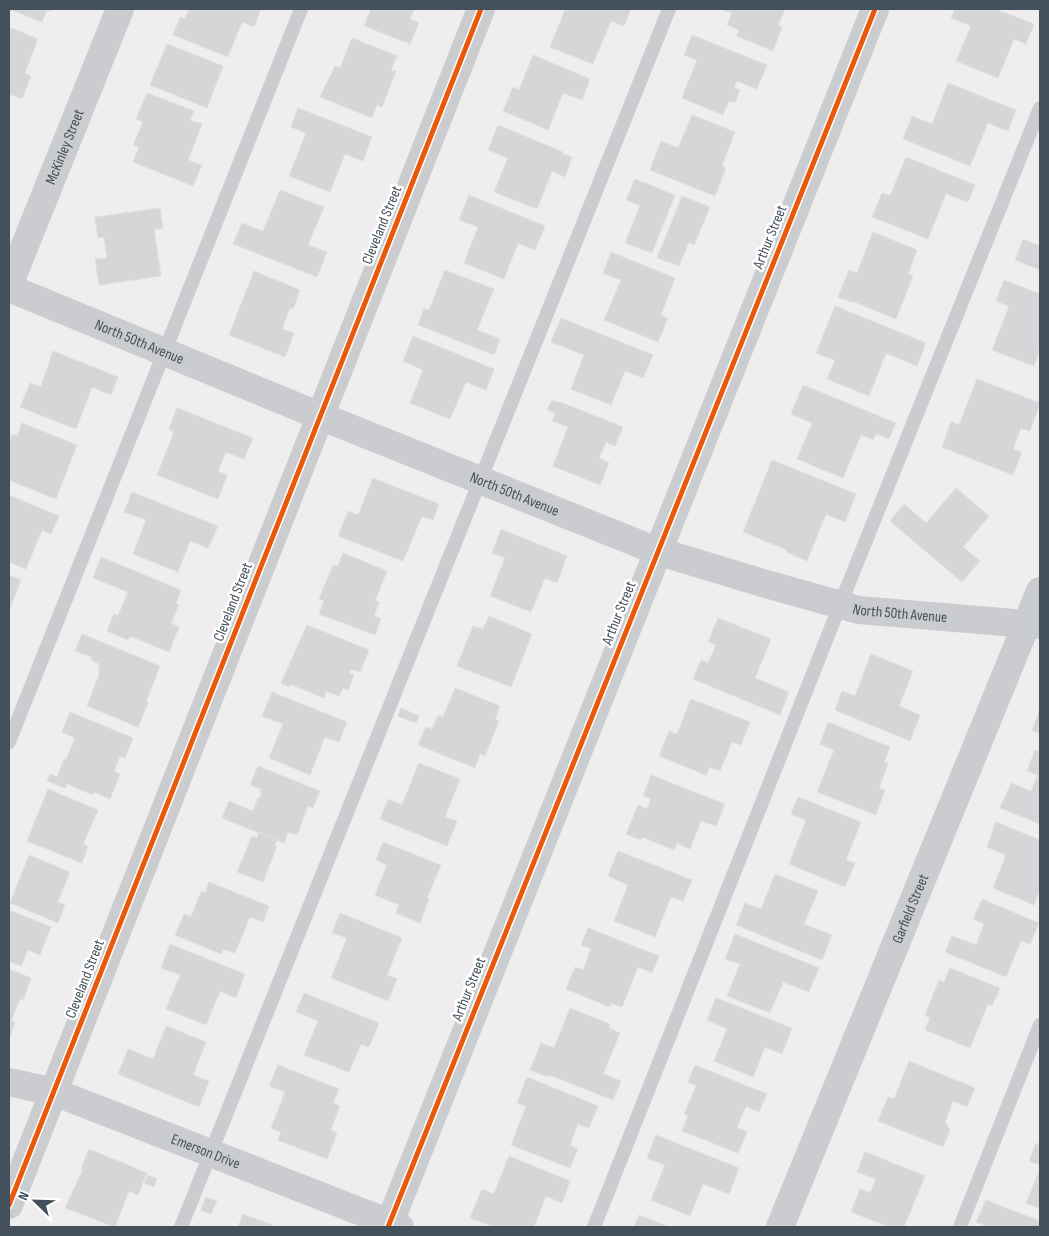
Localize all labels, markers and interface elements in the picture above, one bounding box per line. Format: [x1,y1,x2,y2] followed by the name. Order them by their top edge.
[41,106,88,187] street label: McKinley Street
[358,183,407,267] street label: Cleveland Street
[748,202,791,272] street label: Arthur Street
[92,315,187,368] street label: North 50th Avenue
[467,468,562,520] street label: North 50th Avenue
[209,559,257,644] street label: Cleveland Street
[597,578,640,648] street label: Arthur Street
[851,599,948,627] street label: North 50th Avenue
[887,871,933,946] street label: Garfield Street
[61,936,109,1021] street label: Cleveland Street
[447,954,490,1024] street label: Arthur Street
[168,1129,243,1173] street label: Emerson Drive
[10,1176,60,1226] north arrow
[14,1189,33,1203] text: N

